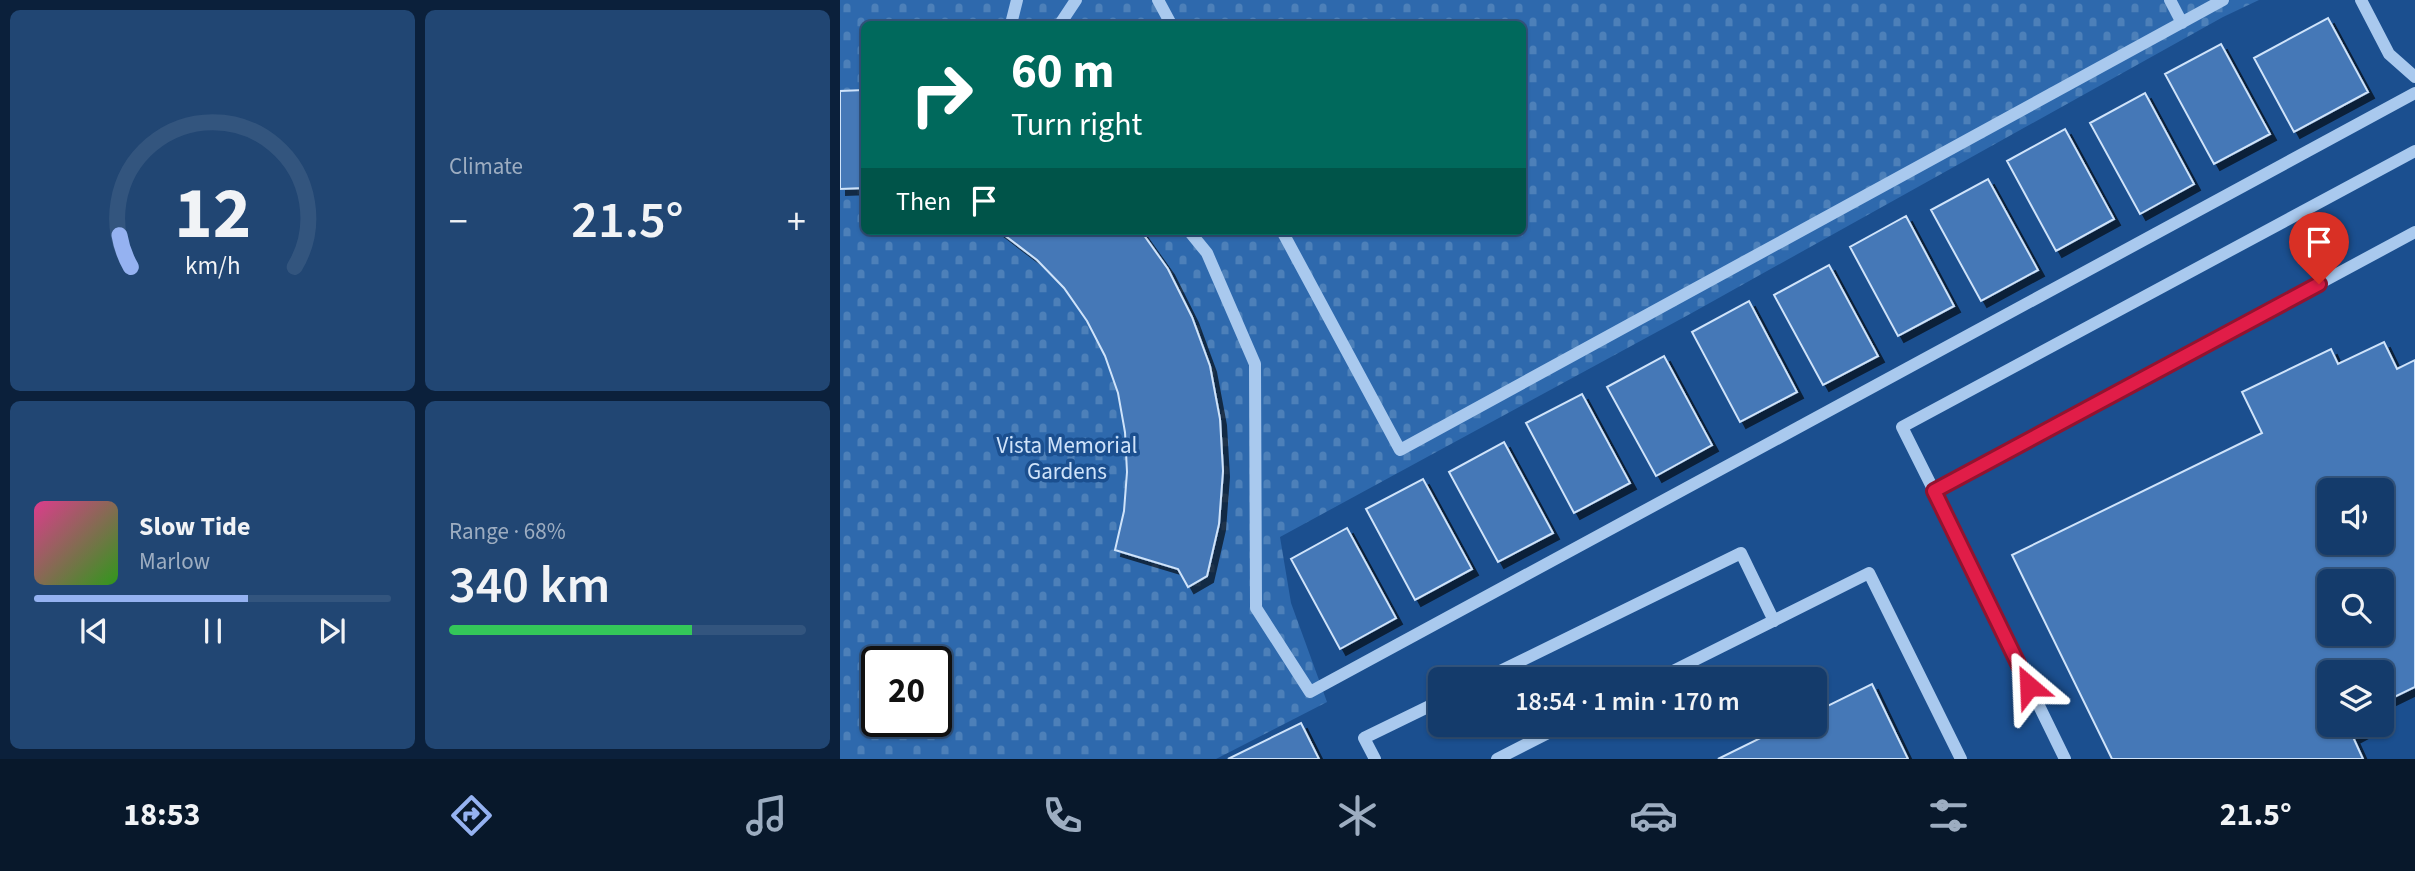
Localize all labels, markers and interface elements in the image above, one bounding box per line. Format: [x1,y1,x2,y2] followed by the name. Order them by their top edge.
[1011,37,1115,107] text: 60 m
[896,49,987,140] icon: right
[1011,102,1142,148] text: Turn right
[449,150,523,183] text: Climate
[174,162,251,266] text: 12
[965,182,1003,220] icon: arrive
[896,183,951,220] text: Then
[571,184,684,258] text: 21.5°
[449,195,468,249] text: −
[787,195,806,249] text: +
[2289,212,2349,284] pin
[2300,223,2338,261] icon: arrive
[185,247,240,283] text: km/h
[997,429,1137,488] park label: Vista Memorial Gardens
[2317,478,2394,737] map controls
[2317,478,2394,555] button: sound
[139,508,250,545] text: Slow Tide
[449,515,566,548] text: Range · 68%
[139,545,210,578] text: Marlow
[449,549,610,623] text: 340 km
[2317,569,2394,646] button: search
[75,612,113,650] icon: previous
[194,612,232,650] icon: pause
[313,612,351,650] icon: next
[861,646,952,737] speed limit sign: 20
[1992,649,2066,723] position arrow
[2317,660,2394,737] button: layers
[1515,683,1740,720] text: 18:54 · 1 min · 170 m
[447,791,496,840] icon: directions
[742,791,791,840] icon: music
[1038,791,1087,840] icon: phone
[1333,791,1382,840] icon: climate
[1629,791,1678,840] icon: car
[1924,791,1973,840] icon: filters
[123,792,200,838] text: 18:53
[2220,792,2292,838] text: 21.5°

